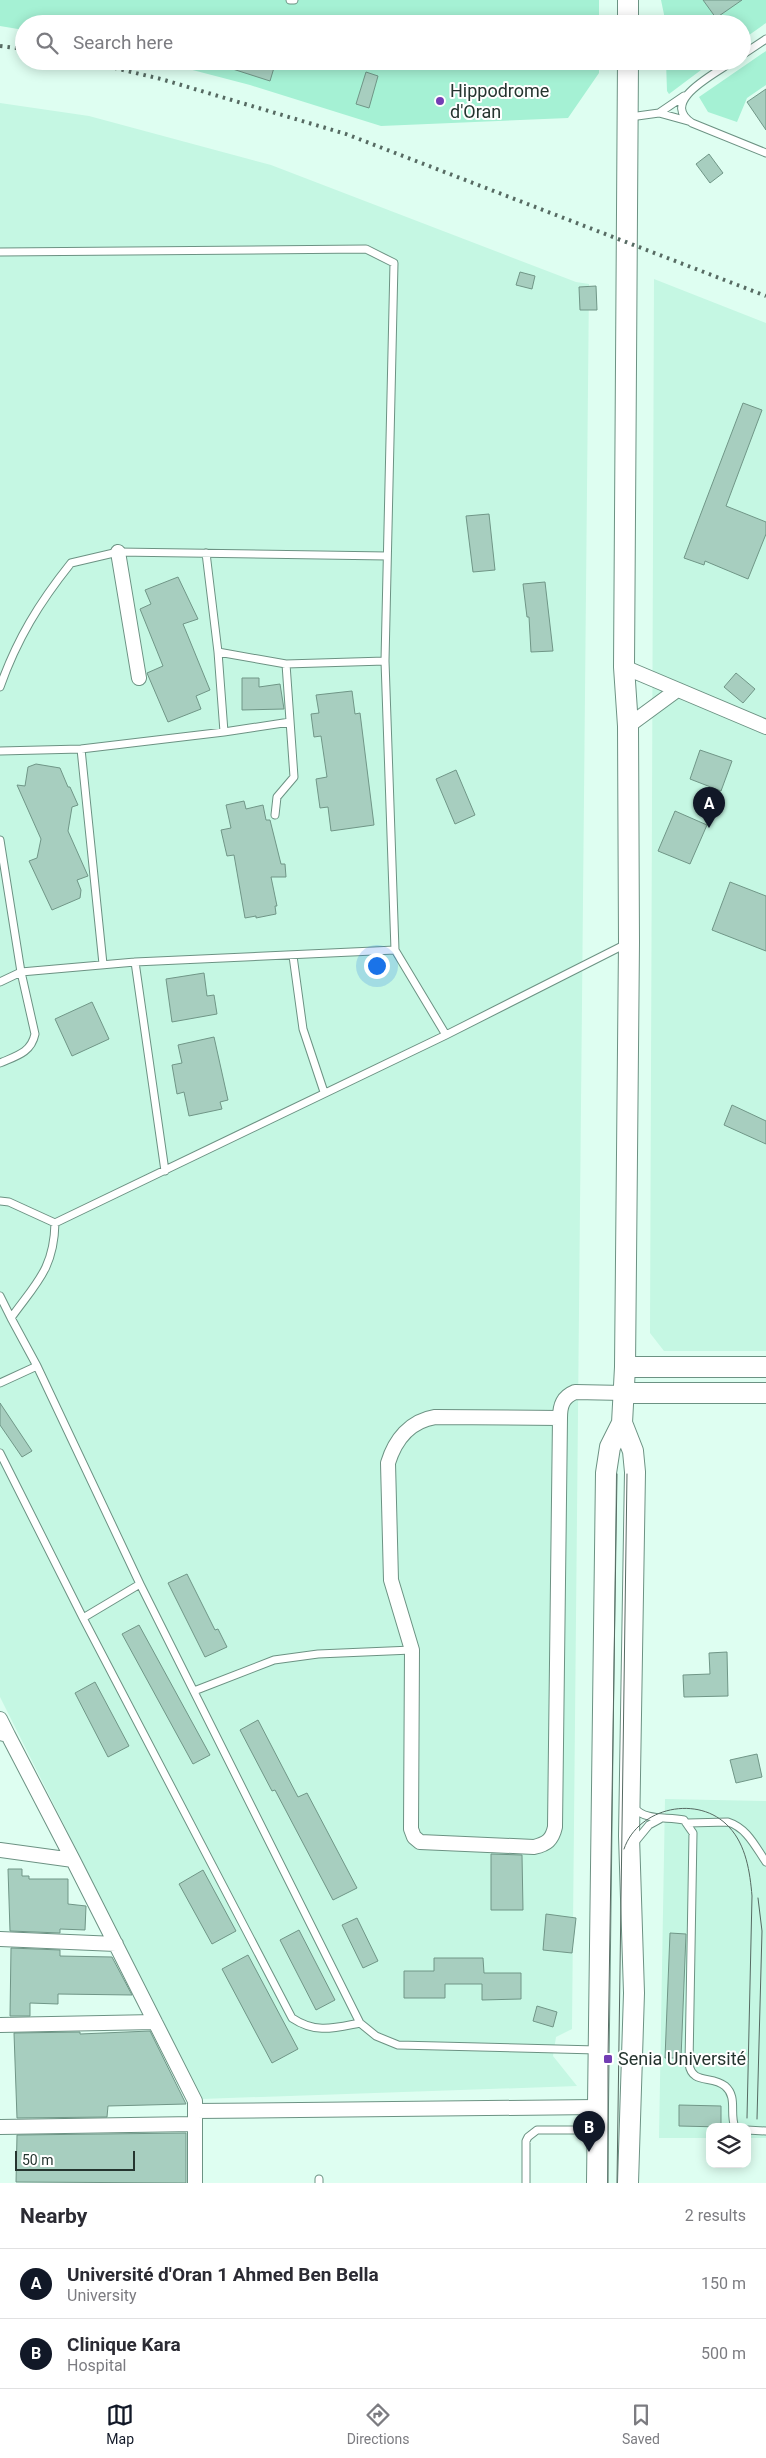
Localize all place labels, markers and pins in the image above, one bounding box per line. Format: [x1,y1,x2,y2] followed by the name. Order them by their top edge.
[450,80,549,122] place label: Hippodrome d'Oran
[434,95,446,107] marker: Hippodrome d'Oran
[693,787,725,828] pin: A
[618,2048,746,2069] place label: Senia Université
[602,2053,614,2065] marker: Senia Université
[573,2111,605,2152] pin: B

